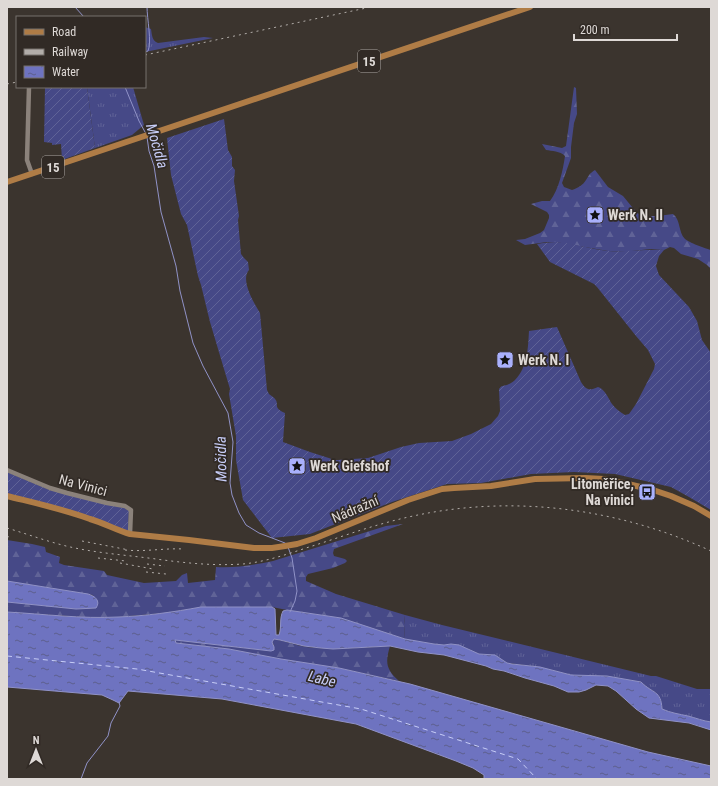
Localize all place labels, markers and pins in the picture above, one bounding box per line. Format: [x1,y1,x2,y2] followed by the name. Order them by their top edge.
[585,205,605,225] place icon: Werk N. II
[608,207,663,223] place label: Werk N. II
[495,350,515,370] place icon: Werk N. I
[518,352,569,368] place label: Werk N. I
[287,456,307,476] place icon: Werk Giefshof
[310,458,390,474] place label: Werk Giefshof
[571,476,634,508] place label: Litoměřice, Na vinici
[637,482,657,502] bus stop icon: Litoměřice, Na vinici

